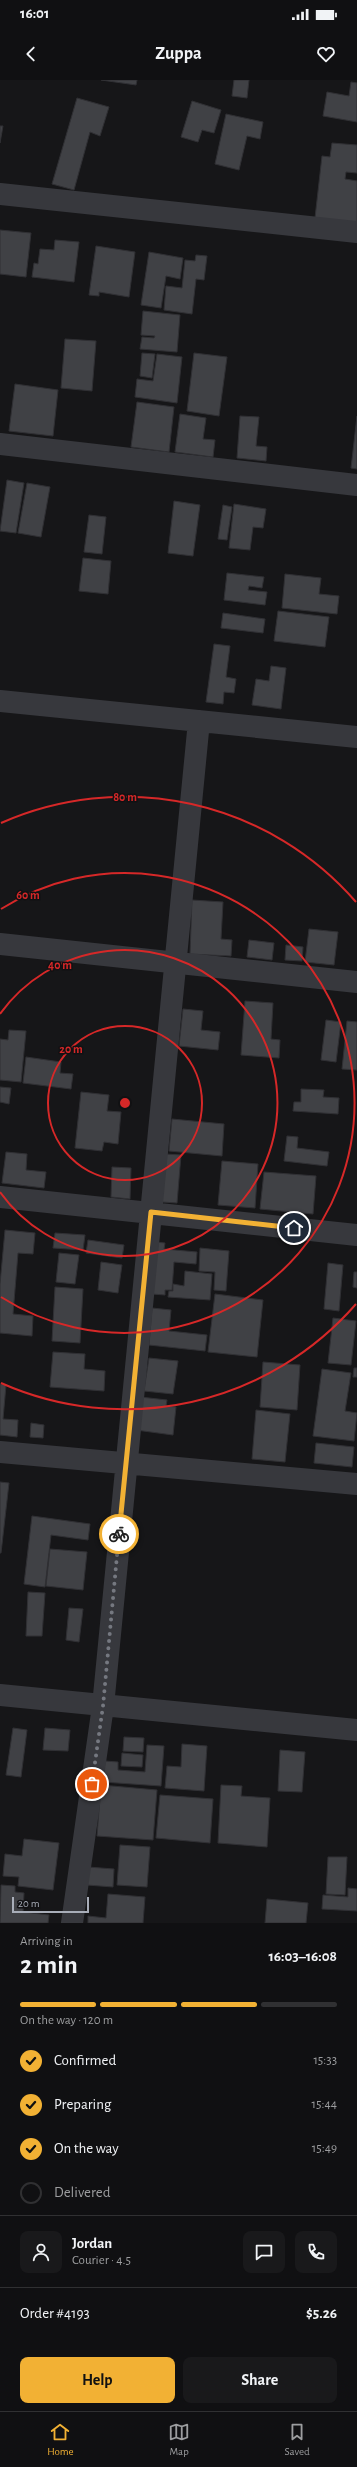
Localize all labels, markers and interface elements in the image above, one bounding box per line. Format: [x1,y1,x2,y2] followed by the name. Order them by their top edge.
[20,6,49,21] text: 16:01
[20,43,42,65] icon: back
[315,43,337,65] icon: heart
[155,45,202,63] text: Zuppa
[113,791,137,803] text: 80 m
[16,889,40,901] text: 60 m
[48,959,72,971] text: 40 m
[59,1043,83,1055] text: 20 m
[118,1096,132,1110] centre of rings
[277,1211,311,1245] pin
[283,1217,305,1239] icon: home
[99,1514,139,1554] courier
[108,1523,130,1545] icon: bike
[75,1767,109,1801] pin
[81,1773,103,1795] icon: bag
[12,1895,89,1914] scale bar
[18,1898,39,1909] text: 20 m
[20,1935,73,1948] text: Arriving in
[268,1949,337,1964] text: 16:03–16:08
[20,1952,78,1978] text: 2 min
[20,2014,113,2027] text: On the way · 120 m
[20,2050,42,2072] icon: check
[54,2053,116,2068] text: Confirmed
[313,2054,337,2067] text: 15:33
[20,2094,42,2116] icon: check
[54,2097,111,2112] text: Preparing
[312,2098,337,2111] text: 15:44
[20,2138,42,2160] icon: check
[54,2141,119,2156] text: On the way
[312,2142,337,2155] text: 15:49
[54,2185,111,2200] text: Delivered
[20,2231,62,2273] button: person
[243,2231,285,2273] button: chat
[295,2231,337,2273] button: phone
[72,2236,112,2251] text: Jordan
[72,2254,131,2267] text: Courier · 4.5
[20,2306,90,2321] text: Order #4193
[306,2306,337,2321] text: $5.26
[20,2357,175,2403] button: Help
[183,2357,337,2403] button: Share
[47,2421,74,2458] tab: Home
[168,2421,190,2458] tab: Map
[285,2421,310,2458] tab: Saved

